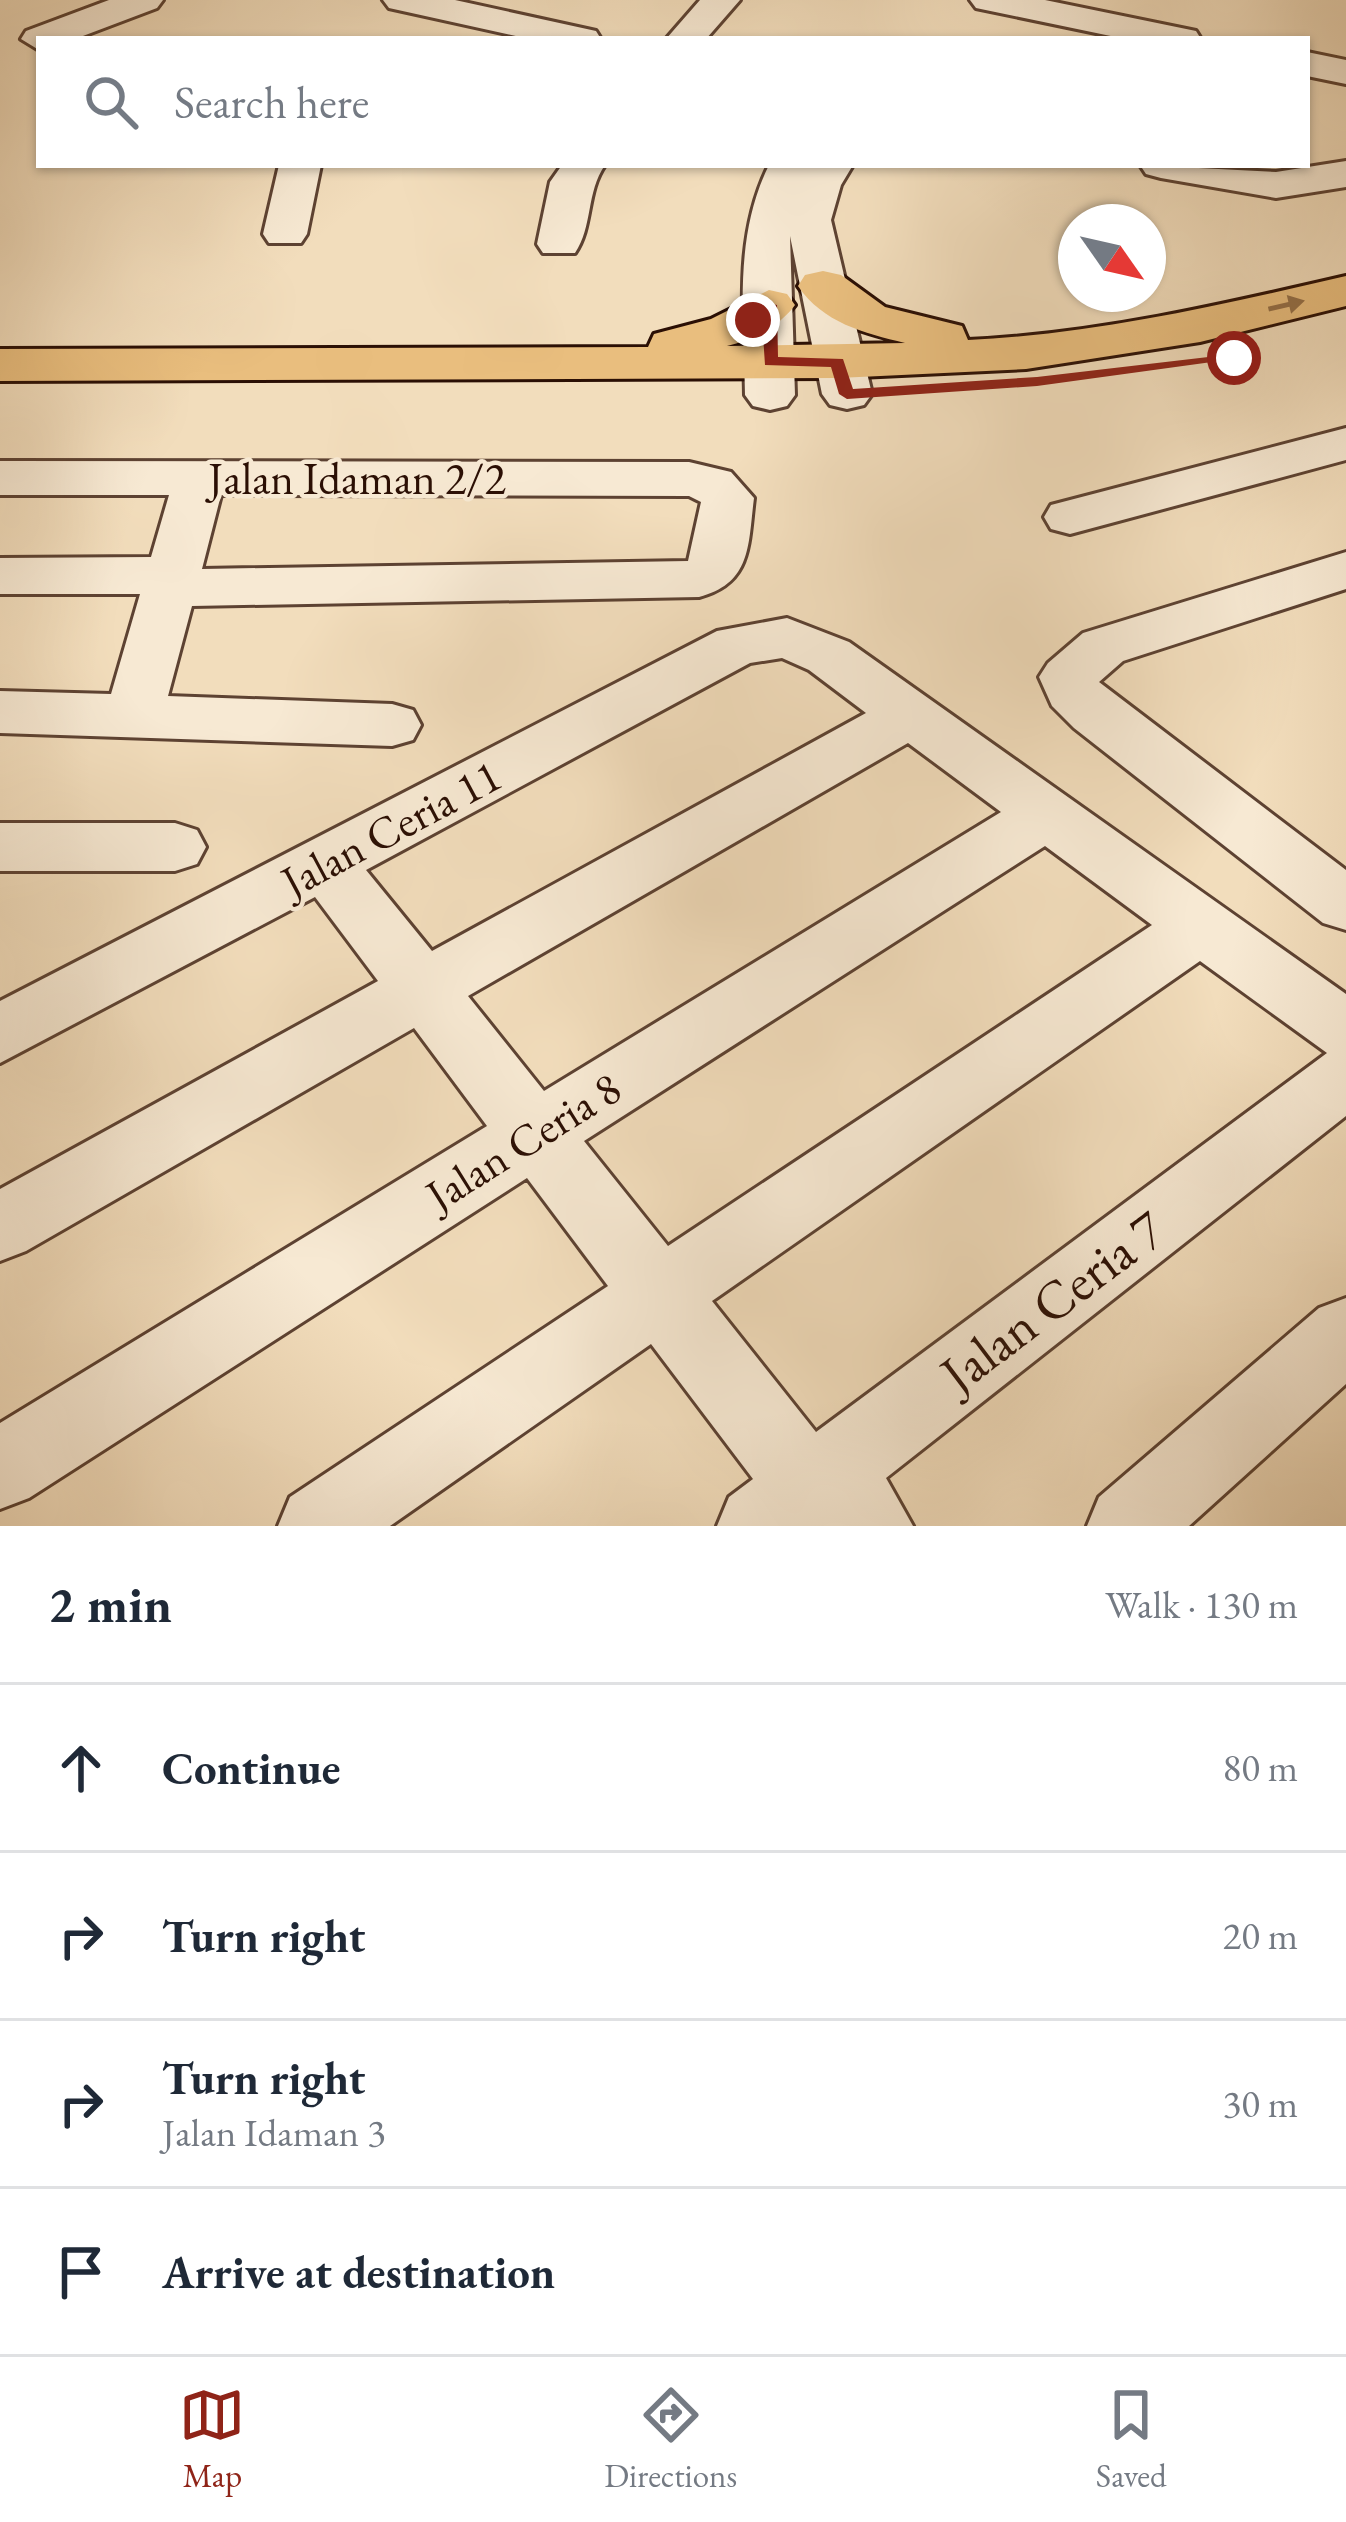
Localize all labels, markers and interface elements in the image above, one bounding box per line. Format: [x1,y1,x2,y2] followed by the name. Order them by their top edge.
[36,36,1310,168] search box
[78,69,144,135] icon: search
[174,73,369,131] text: Search here
[1058,204,1166,312] north arrow
[726,293,780,347] route end
[1268,295,1305,314] one-way arrow
[1207,331,1261,385] route start
[204,449,506,507] street label: Jalan Idaman 2/2
[268,746,511,912] street label: Jalan Ceria 11
[411,1058,631,1226] street label: Jalan Ceria 8
[923,1193,1179,1410] street label: Jalan Ceria 7
[48,1571,172,1637] text: 2 min
[1105,1579,1298,1630] text: Walk · 130 m
[48,1735,114,1801] icon: ahead
[162,1739,340,1797] text: Continue
[1222,1742,1298,1793] text: 80 m
[48,1903,114,1969] icon: right
[162,1907,365,1965] text: Turn right
[1222,1910,1298,1961] text: 20 m
[162,2049,365,2107] text: Turn right
[48,2071,114,2137] icon: right
[1222,2078,1298,2129] text: 30 m
[162,2107,386,2158] text: Jalan Idaman 3
[48,2239,114,2305] icon: arrive
[162,2243,555,2301] text: Arrive at destination
[179,2382,245,2497] tab: Map
[604,2382,737,2497] tab: Directions
[1096,2382,1167,2497] tab: Saved

